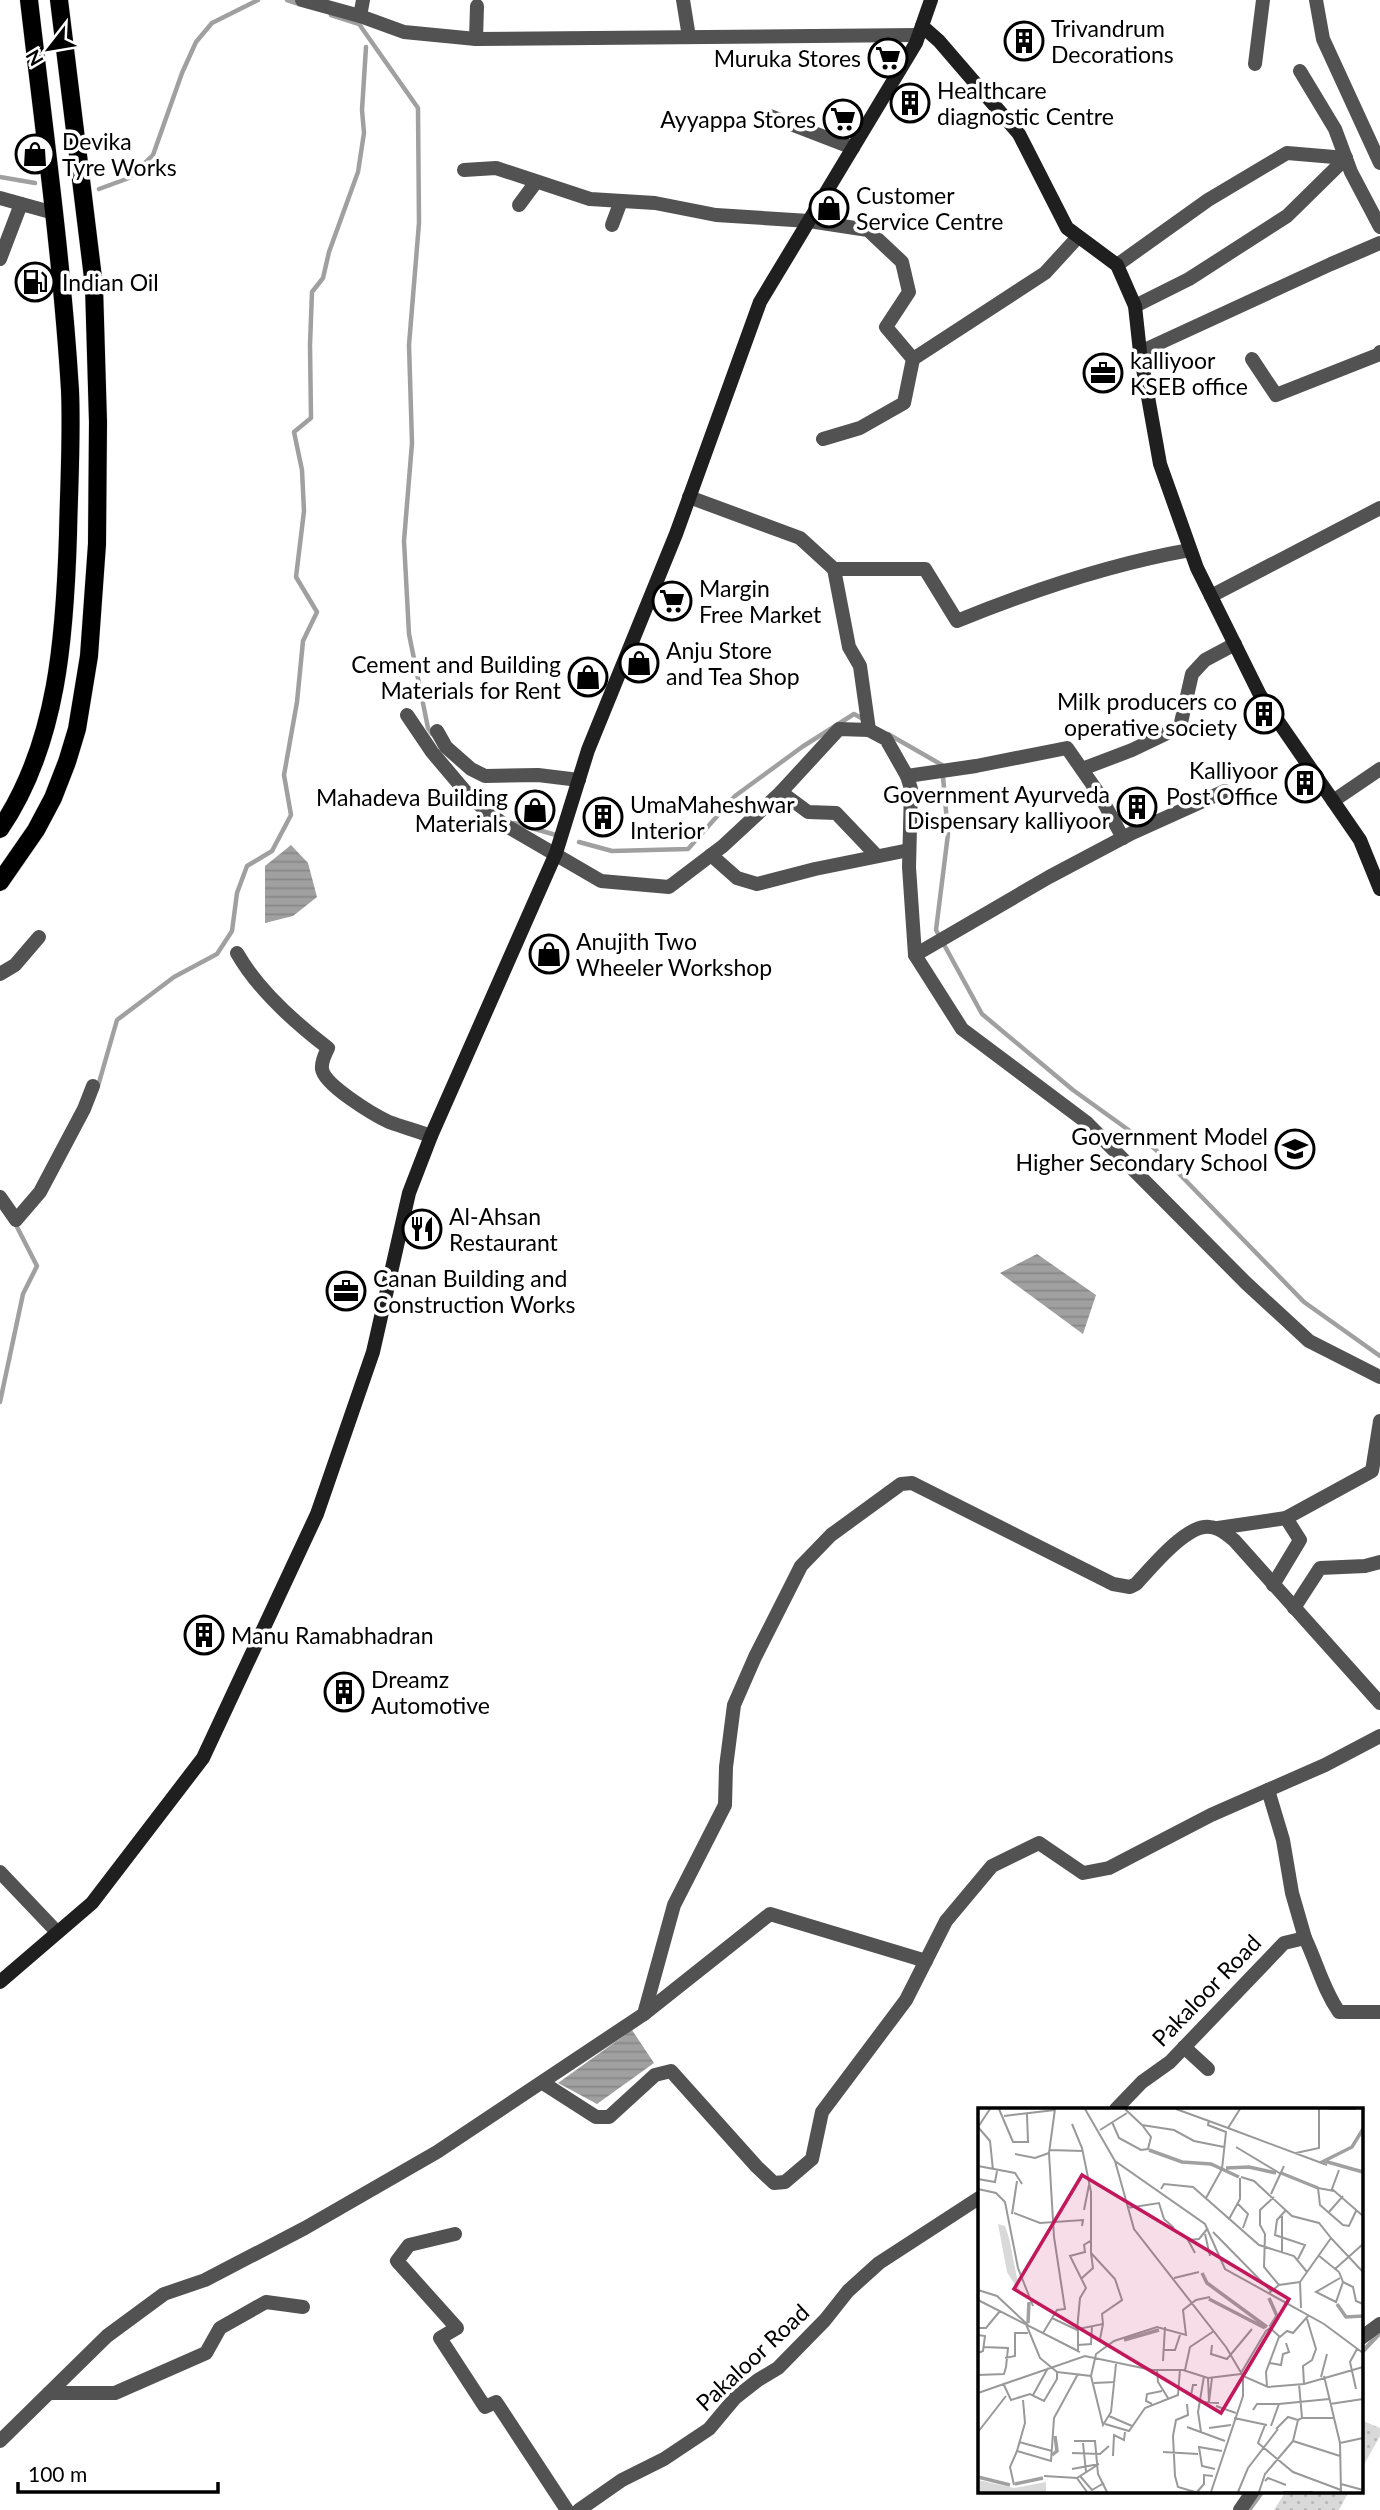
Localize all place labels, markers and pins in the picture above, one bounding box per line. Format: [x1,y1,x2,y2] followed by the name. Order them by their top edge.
[1051,14,1174,68] place label: Trivandrum Decorations
[1003,20,1045,62] building icon: Trivandrum Decorations
[867,37,909,79] supermarket icon: Muruka Stores
[714,44,861,72] place label: Muruka Stores
[937,76,1114,130] place label: Healthcare diagnostic Centre
[889,82,931,124] building icon: Healthcare diagnostic Centre
[822,98,864,140] supermarket icon: Ayyappa Stores
[660,105,816,133] place label: Ayyappa Stores
[62,127,177,181] place label: Devika Tyre Works
[14,133,56,175] shop icon: Devika Tyre Works
[856,181,1003,235] place label: Customer Service Centre
[808,187,850,229] shop icon: Customer Service Centre
[14,261,56,303] fuel station icon: Indian Oil
[62,268,159,296] place label: Indian Oil
[1130,346,1248,400] place label: kalliyoor KSEB office
[1082,352,1124,394] office icon: kalliyoor KSEB office
[699,574,822,628] place label: Margin Free Market
[651,580,693,622] supermarket icon: Margin Free Market
[666,636,800,690] place label: Anju Store and Tea Shop
[618,642,660,684] shop icon: Anju Store and Tea Shop
[351,650,562,704] place label: Cement and Building Materials for Rent
[567,656,609,698] shop icon: Cement and Building Materials for Rent
[1057,687,1237,741] place label: Milk producers co operative society
[1243,693,1285,735] building icon: Milk producers co operative society
[1166,756,1279,810] place label: Kalliyoor Post Office
[1284,762,1326,804] building icon: Kalliyoor Post Office
[883,780,1111,834] place label: Government Ayurveda Dispensary kalliyoor
[316,783,508,837] place label: Mahadeva Building Materials
[1116,786,1158,828] building icon: Government Ayurveda Dispensary kalliyoor
[514,789,556,831] shop icon: Mahadeva Building Materials
[630,790,795,844] place label: UmaMaheshwar Interior
[582,796,624,838] building icon: UmaMaheshwar Interior
[576,927,772,981] place label: Anujith Two Wheeler Workshop
[528,933,570,975] shop icon: Anujith Two Wheeler Workshop
[1016,1122,1268,1176] place label: Government Model Higher Secondary School
[1274,1128,1316,1170] school or university icon: Government Model Higher Secondary School
[449,1202,559,1256] place label: Al-Ahsan Restaurant
[401,1208,443,1250] restaurant icon: Al-Ahsan Restaurant
[373,1264,576,1318] place label: Canan Building and Construction Works
[325,1270,367,1312] office icon: Canan Building and Construction Works
[183,1614,225,1656] building icon: Manu Ramabhadran
[231,1621,433,1649] place label: Manu Ramabhadran
[371,1665,490,1719] place label: Dreamz Automotive
[323,1671,365,1713] building icon: Dreamz Automotive

